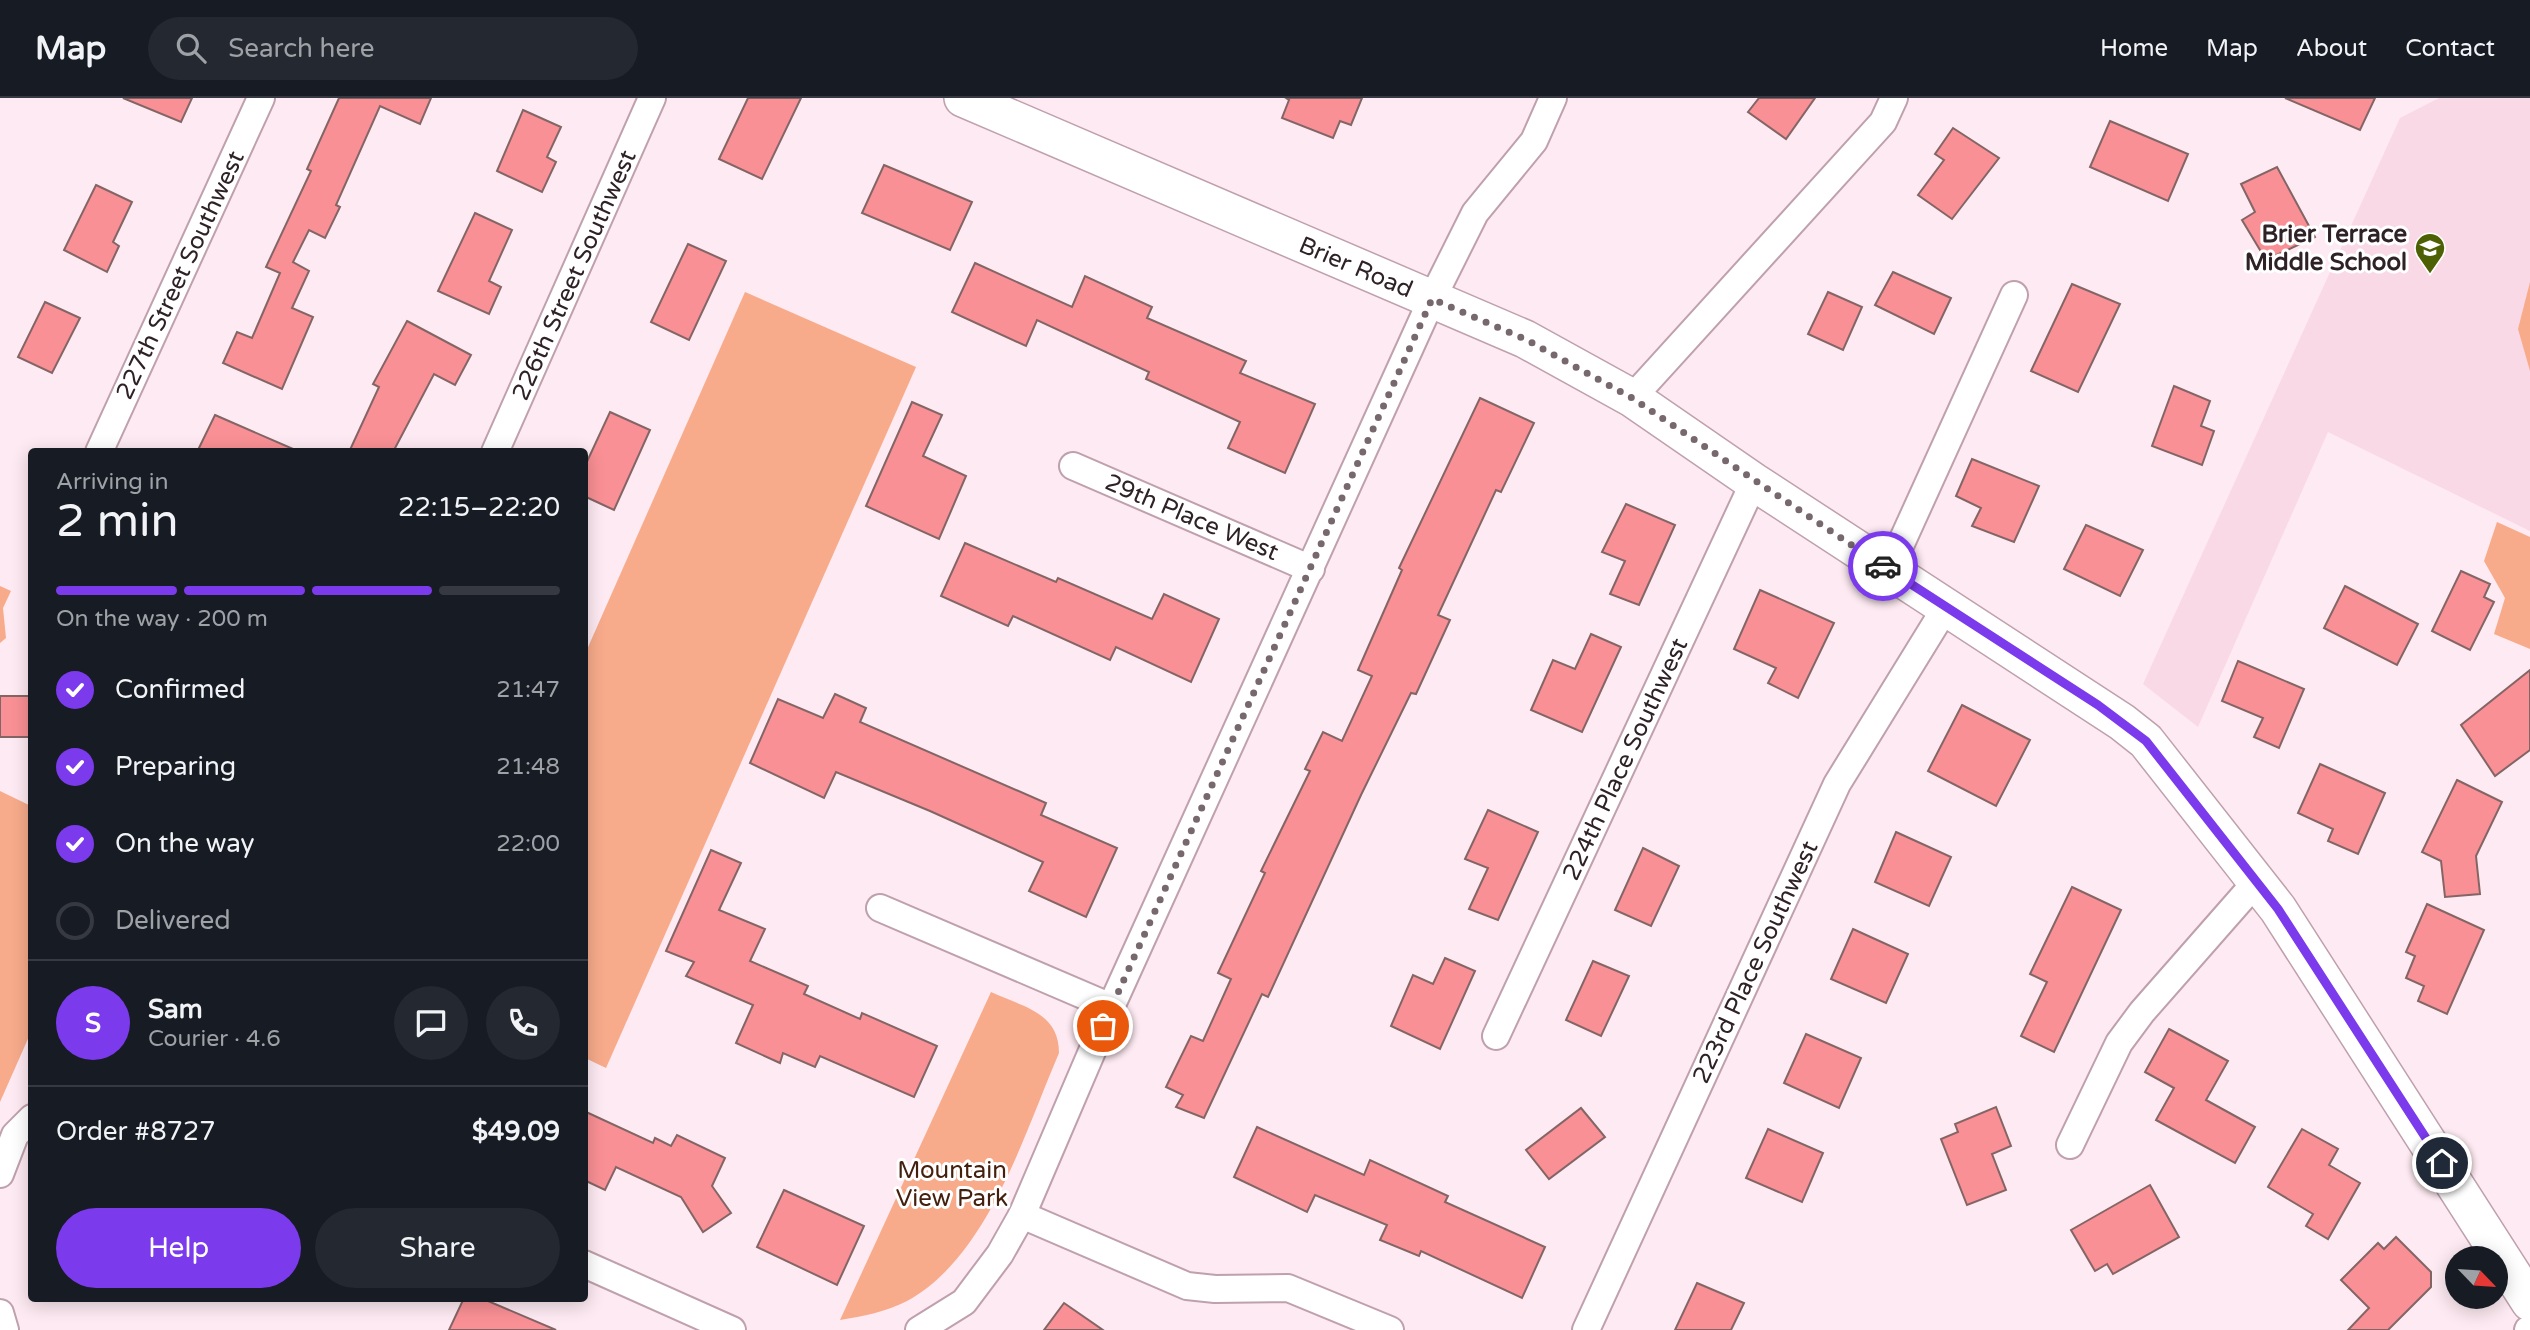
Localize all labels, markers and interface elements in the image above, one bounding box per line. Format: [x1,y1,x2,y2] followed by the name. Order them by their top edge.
[148,17,638,80] search box
[35,29,106,68] text: Map
[172,29,210,67] icon: search
[228,33,374,64] text: Search here
[2100,34,2168,63] text: Home
[2206,34,2258,63] text: Map
[2296,34,2367,63] text: About
[2405,34,2495,63] text: Contact
[110,146,251,404] street label: 227th Street Southwest
[506,146,643,405] street label: 226th Street Southwest
[2245,220,2407,277] place label: Brier Terrace Middle School
[1294,230,1417,304] street label: Brier Road
[2413,231,2447,275] school or university icon: Brier Terrace Middle School
[56,468,169,496] text: Arriving in
[1101,468,1283,567] street label: 29th Place West
[398,492,560,523] text: 22:15–22:20
[56,494,179,549] text: 2 min
[1848,531,1918,601] courier
[1864,547,1902,585] icon: car
[56,605,268,633] text: On the way · 200 m
[1557,634,1694,885] street label: 224th Place Southwest
[56,671,94,709] icon: check
[115,674,245,705] text: Confirmed
[496,676,560,704] text: 21:47
[56,748,94,786] icon: check
[115,751,236,782] text: Preparing
[496,753,560,781] text: 21:48
[56,825,94,863] icon: check
[115,828,255,859] text: On the way
[496,830,560,858] text: 22:00
[1687,836,1824,1088] street label: 223rd Place Southwest
[115,905,231,936] text: Delivered
[394,986,468,1060] button: chat
[486,986,560,1060] button: phone
[148,994,203,1025] text: Sam
[1073,996,1133,1056] pin
[1084,1007,1122,1045] icon: bag
[85,1008,101,1039] text: S
[148,1025,281,1053] text: Courier · 4.6
[56,1116,216,1147] text: Order #8727
[472,1116,560,1147] text: $49.09
[2412,1133,2472,1193] pin
[2423,1144,2461,1182] icon: home
[896,1156,1008,1213] park label: Mountain View Park
[56,1208,301,1288] button: Help
[315,1208,560,1288] button: Share
[2445,1246,2508,1309] north arrow
[2445,1246,2508,1309] map controls

